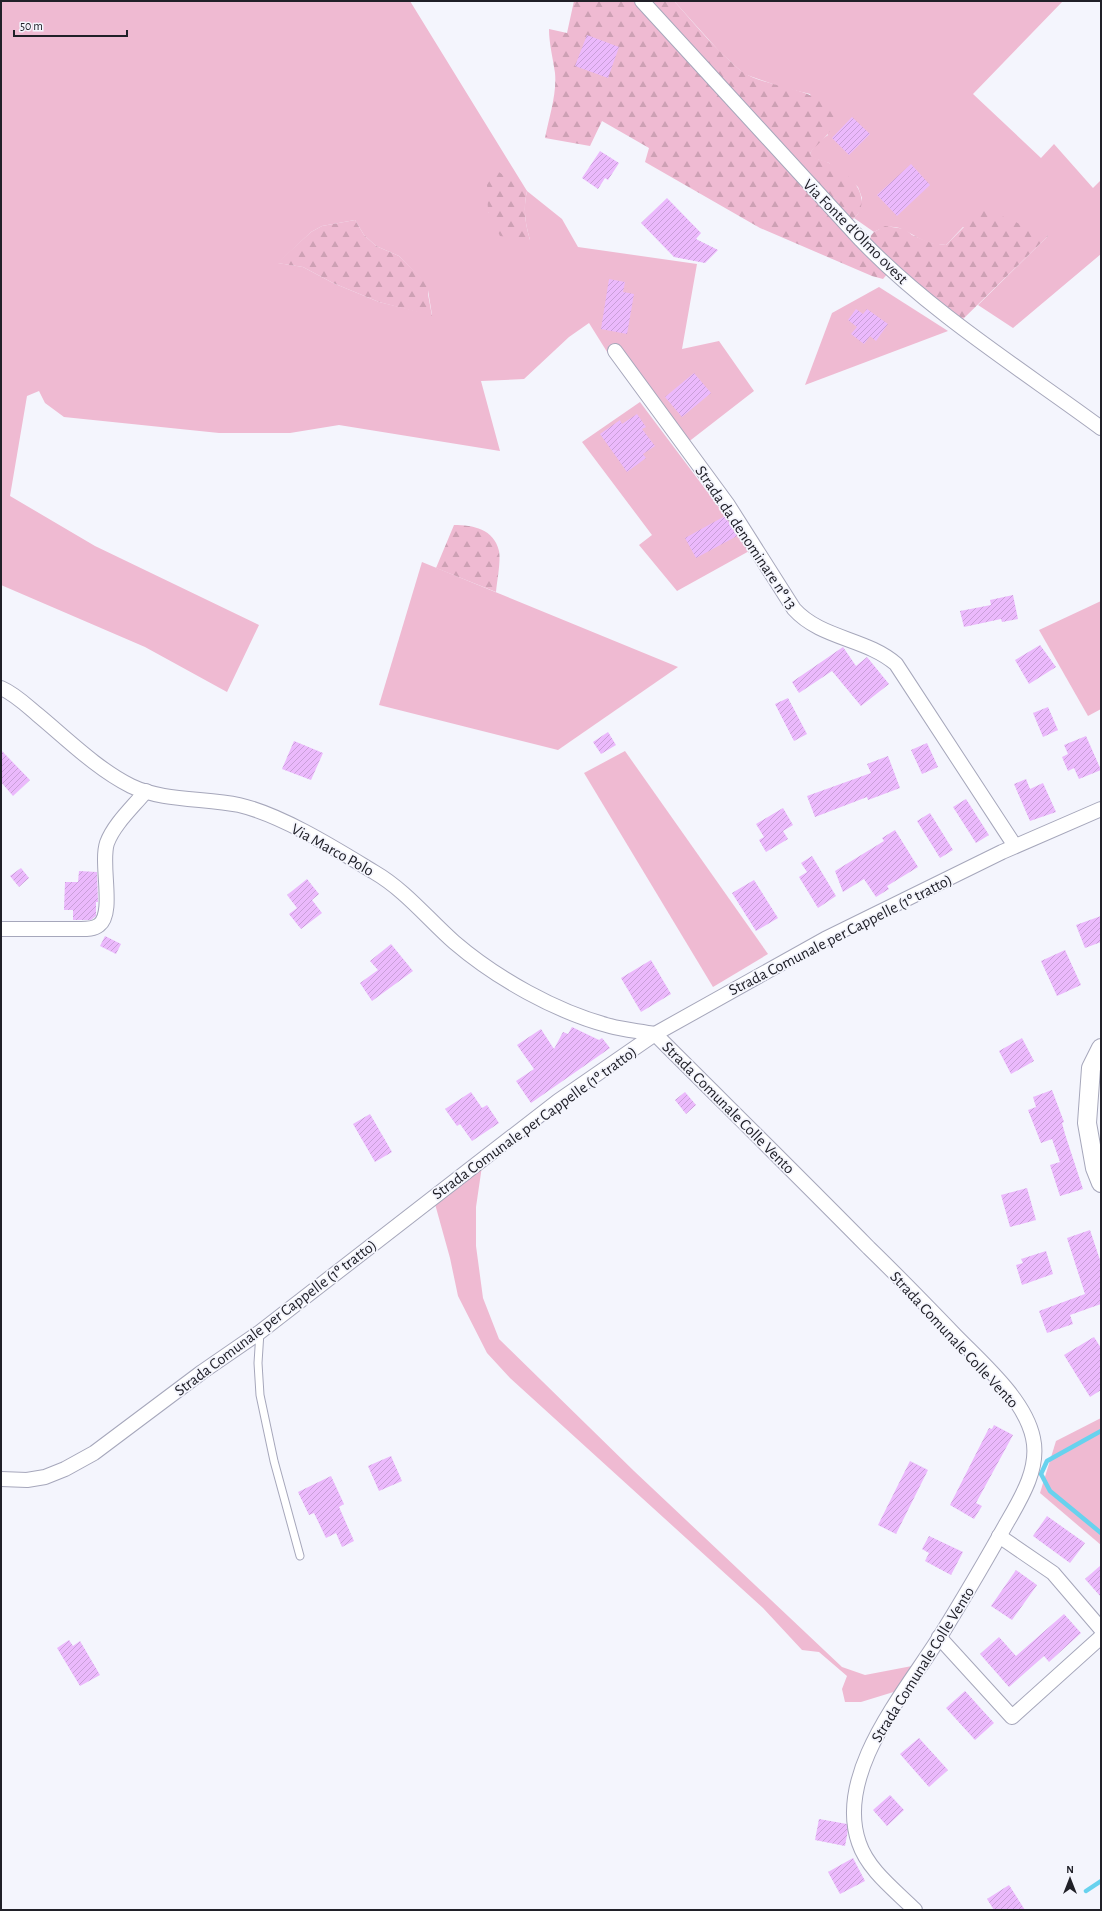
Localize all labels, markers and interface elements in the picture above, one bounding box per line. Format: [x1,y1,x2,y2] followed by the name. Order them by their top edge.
[14,12,127,38] scale bar
[20,20,43,32] text: 50 m
[800,176,911,287] street label: Via Fonte d'Olmo ovest
[692,463,800,612] street label: Strada da denominare nº 13
[289,821,377,879] street label: Via Marco Polo
[726,871,955,998] street label: Strada Comunale per Cappelle (1º tratto)
[659,1038,798,1177] street label: Strada Comunale Colle Vento
[429,1043,640,1202] street label: Strada Comunale per Cappelle (1º tratto)
[172,1237,380,1399] street label: Strada Comunale per Cappelle (1º tratto)
[887,1268,1022,1411] street label: Strada Comunale Colle Vento
[868,1584,977,1745] street label: Strada Comunale Colle Vento
[1050,1859,1090,1899] north arrow
[1066,1864,1074,1875] text: N

